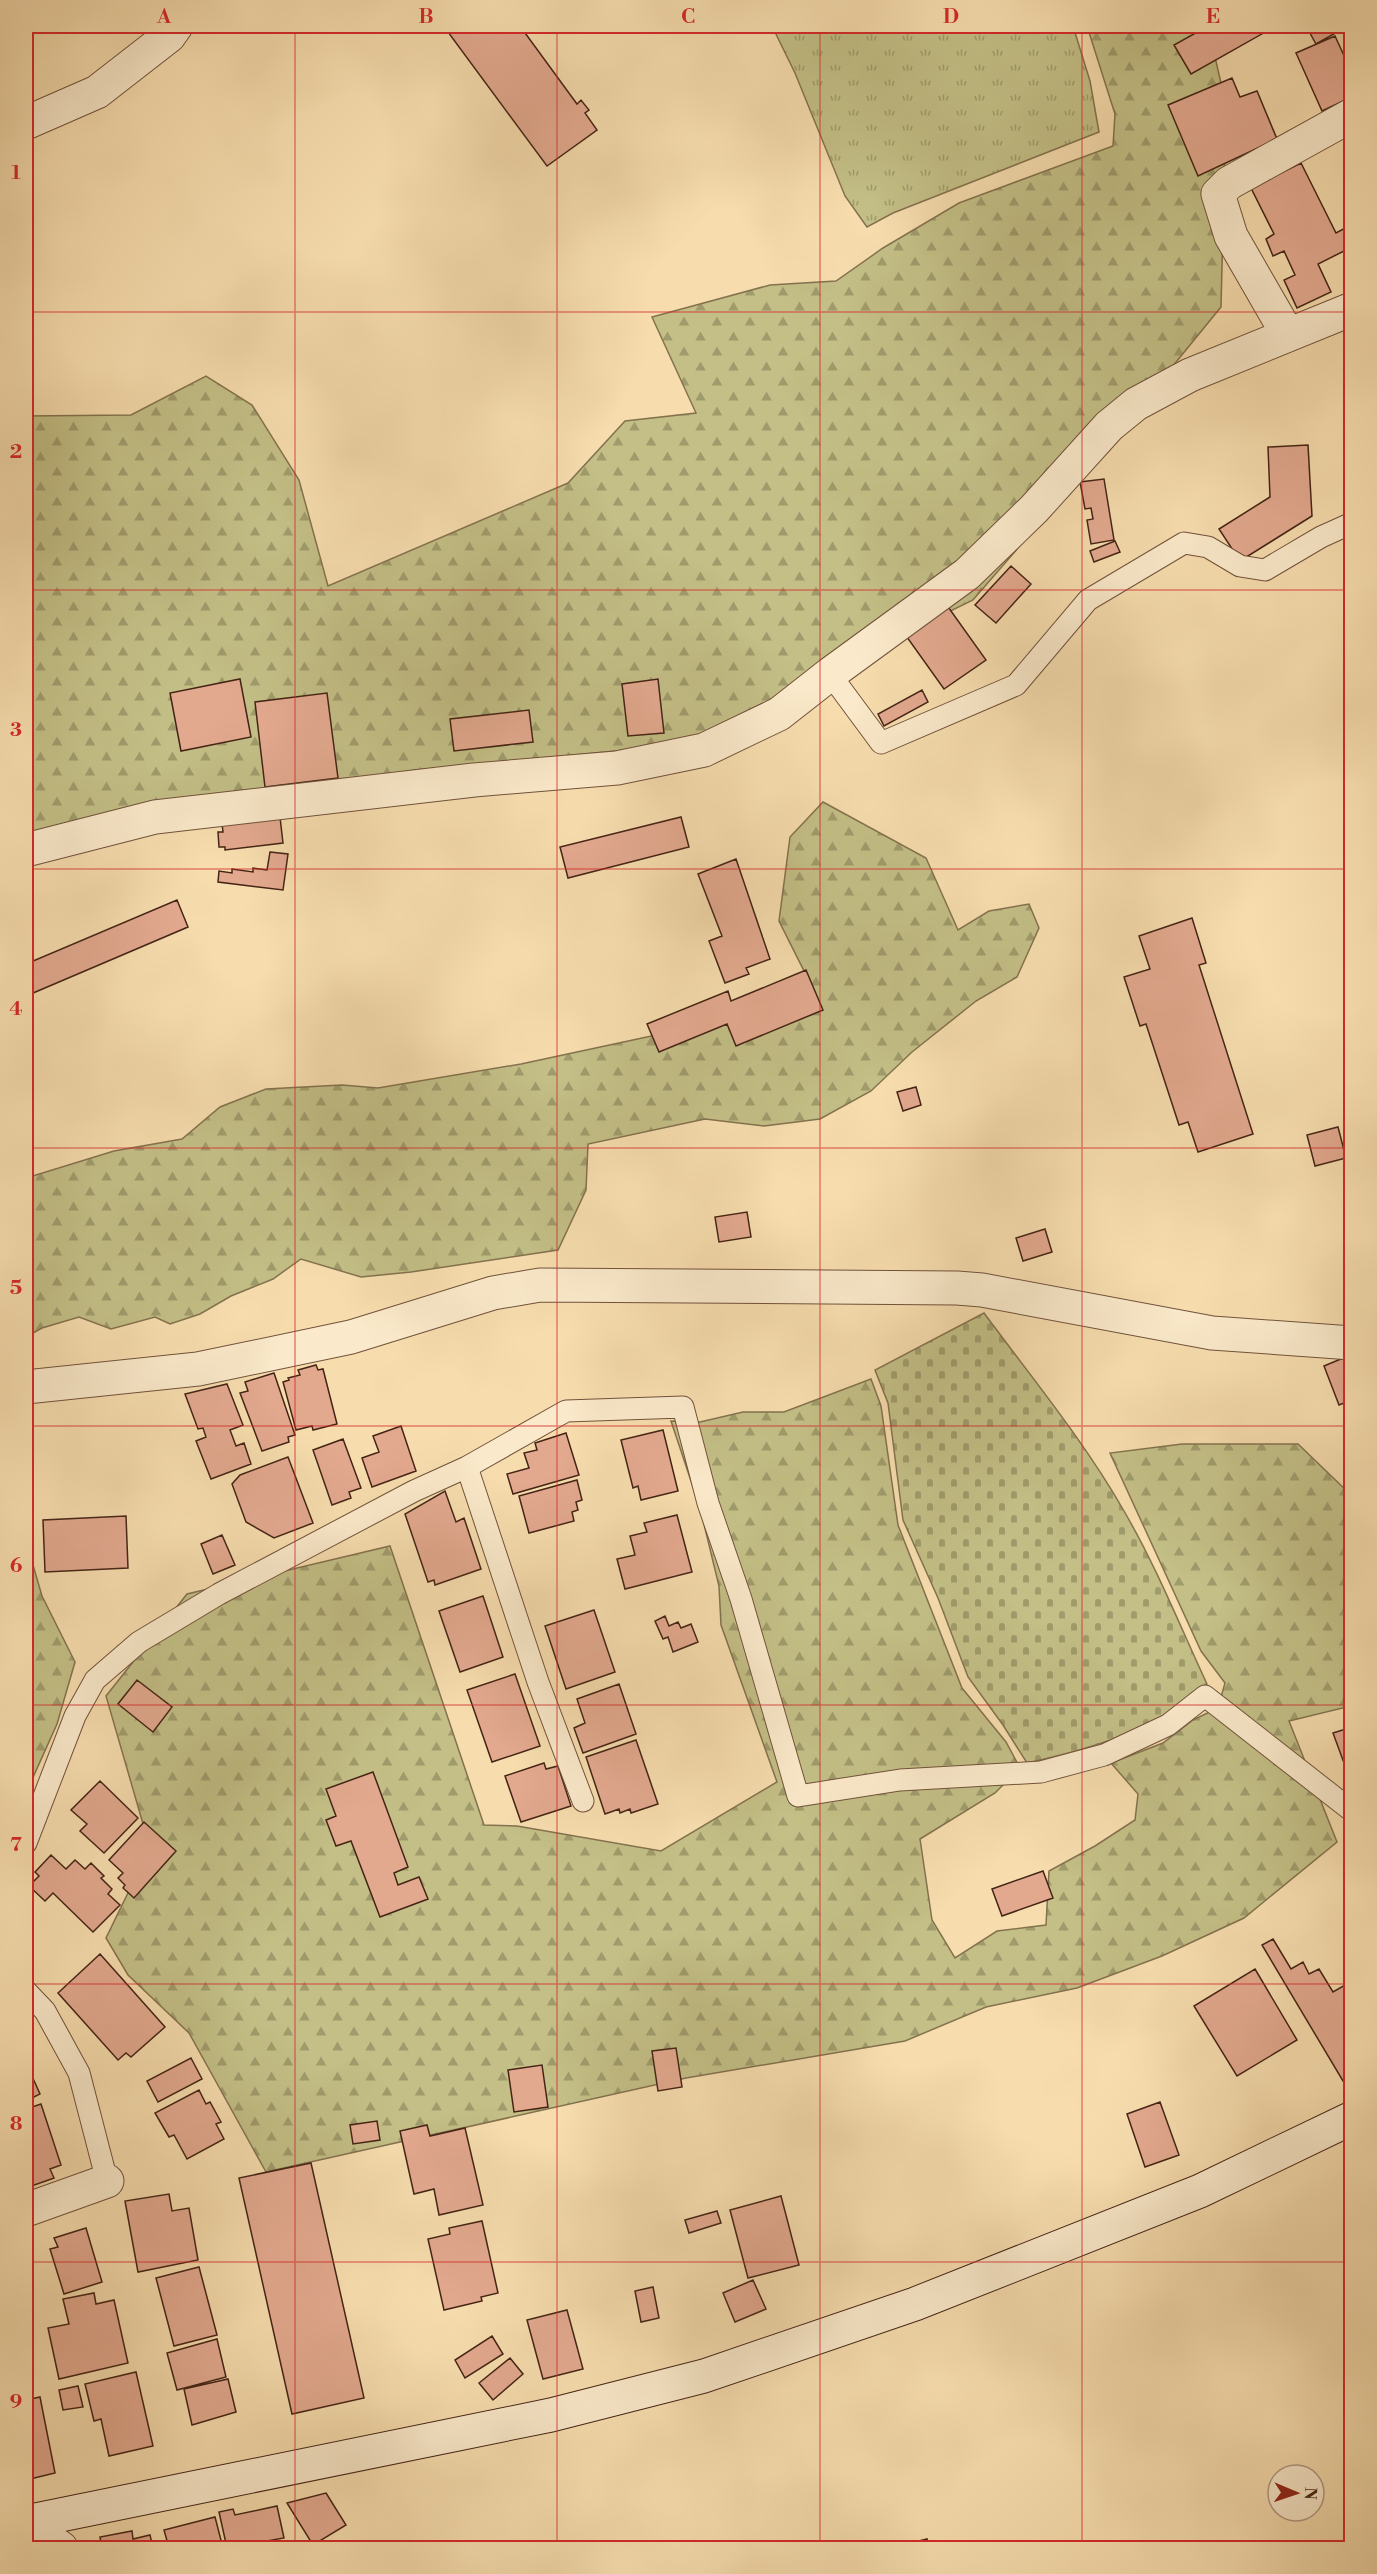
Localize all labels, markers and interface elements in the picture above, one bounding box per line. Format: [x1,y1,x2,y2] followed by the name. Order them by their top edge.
[156,5,172,30] text: A
[418,5,434,30] text: B
[681,5,695,30] text: C
[943,5,959,30] text: D
[1206,5,1220,30] text: E
[11,161,21,186] text: 1
[10,440,22,465] text: 2
[10,718,22,743] text: 3
[9,997,23,1022] text: 4
[10,1276,22,1301] text: 5
[10,1554,23,1579] text: 6
[10,1833,22,1858] text: 7
[10,2112,23,2137] text: 8
[10,2390,22,2415] text: 9
[1266,2463,1326,2523] north arrow
[1300,2487,1320,2501] text: N

